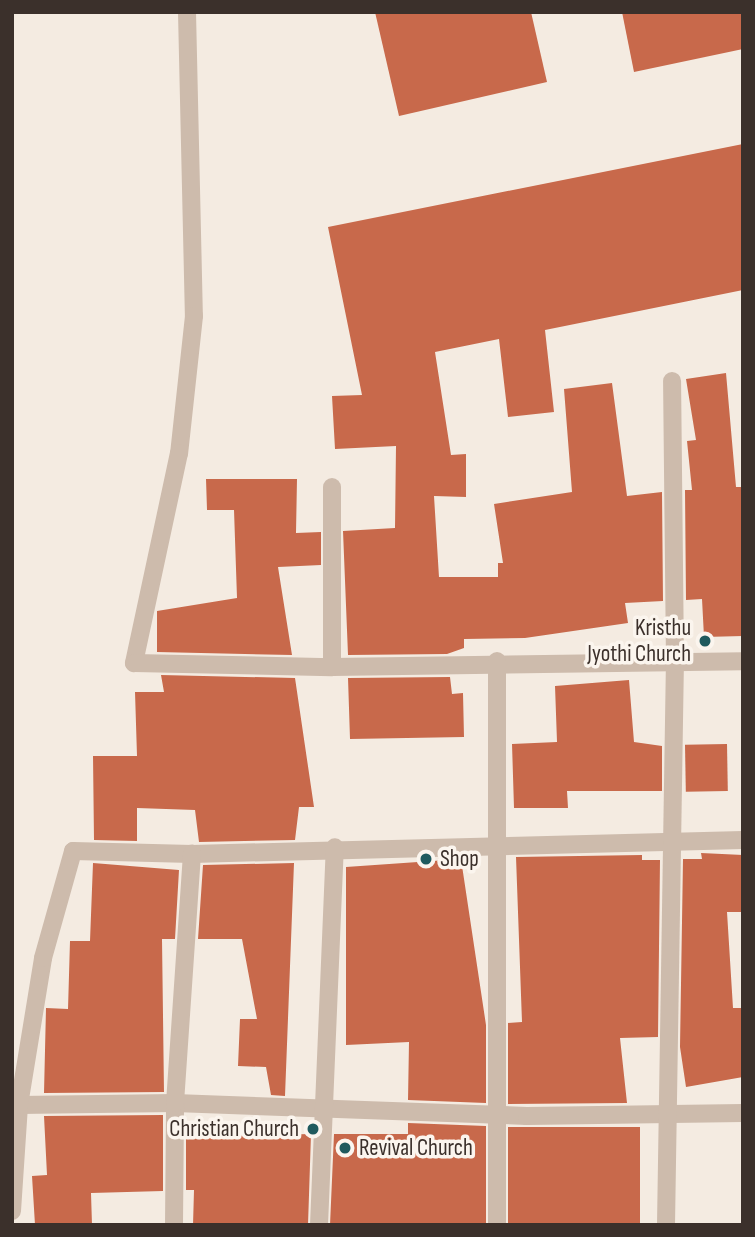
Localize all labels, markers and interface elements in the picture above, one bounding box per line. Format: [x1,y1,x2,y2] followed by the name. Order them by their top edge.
[587,614,691,668] place label: Kristhu Jyothi Church
[697,633,713,649] marker: Kristhu Jyothi Church
[440,845,479,873] place label: Shop
[418,851,434,867] marker: Shop
[169,1115,299,1143] place label: Christian Church
[305,1121,321,1137] marker: Christian Church
[359,1134,473,1162] place label: Revival Church
[337,1140,353,1156] marker: Revival Church

